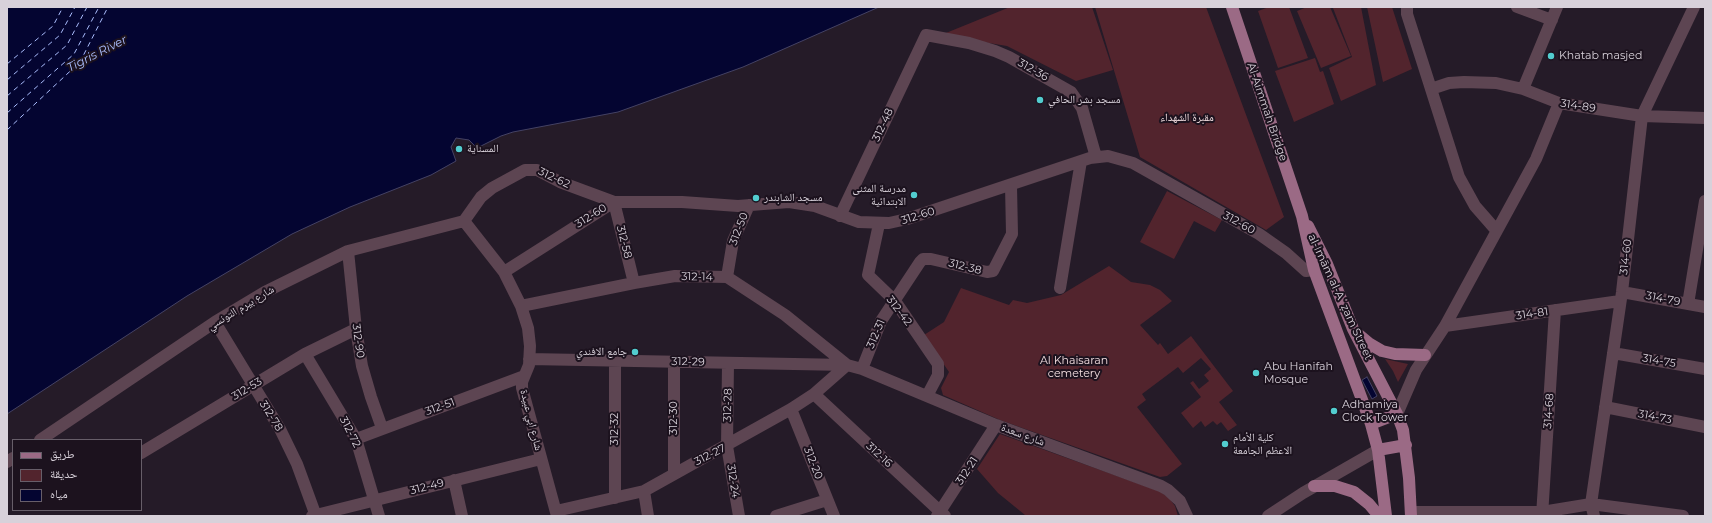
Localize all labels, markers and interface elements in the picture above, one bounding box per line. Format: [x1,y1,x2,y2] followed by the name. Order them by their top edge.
[65,33,129,75] water label: Tigris River
[1559,49,1642,63] place label: Khatab masjed
[1546,51,1556,61] marker: Khatab masjed
[1015,56,1051,84] street label: 312-36
[1244,61,1290,163] street label: Al-Aimmah Bridge
[1048,93,1121,107] place label: مسجد بشر الحافي
[1035,95,1045,105] marker: مسجد بشر الحافي
[1559,97,1597,115] street label: 314-89
[870,106,896,144] street label: 312-48
[1160,111,1214,125] park label: مقبرة الشهداء
[467,142,499,156] place label: المسناية
[454,144,464,154] marker: المسناية
[536,165,572,191] street label: 312-62
[852,182,906,208] place label: مدرسة المثنى الابتدائية
[909,190,919,200] marker: مدرسة المثنى الابتدائية
[764,191,822,205] place label: مسجد الشابندر
[751,193,761,203] marker: مسجد الشابندر
[573,201,609,231] street label: 312-60
[900,205,936,227] street label: 312-60
[1221,209,1257,237] street label: 312-60
[727,211,751,247] street label: 312-50
[614,224,634,260] street label: 312-58
[1305,232,1375,362] street label: al-Imām al-Aʿẓam Street
[1617,238,1635,276] street label: 314-60
[947,257,983,277] street label: 312-38
[681,270,713,284] street label: 312-14
[205,283,277,333] street label: شارع بيرم التونسي
[1645,289,1681,309] street label: 314-79
[883,293,915,329] street label: 312-42
[1515,305,1549,323] street label: 314-81
[864,317,888,351] street label: 312-31
[349,323,367,359] street label: 312-90
[576,345,627,359] place label: جامع الافندي
[630,347,640,357] marker: جامع الافندي
[1641,352,1677,370] street label: 314-75
[1040,354,1108,380] park label: Al Khaisaran cemetery
[671,355,705,369] street label: 312-29
[1264,360,1333,386] place label: Abu Hanifah Mosque
[1251,368,1261,378] marker: Abu Hanifah Mosque
[229,375,265,403] street label: 312-53
[517,388,545,452] street label: شارع ابي عبيدة
[721,388,735,422] street label: 312-28
[1541,393,1557,429] street label: 314-68
[423,396,457,418] street label: 312-51
[256,398,286,434] street label: 312-78
[1342,398,1408,424] place label: Adhamiya Clock Tower
[667,401,681,435] street label: 312-30
[1329,406,1339,416] marker: Adhamiya Clock Tower
[1637,407,1673,427] street label: 314-73
[608,413,622,445] street label: 312-32
[337,414,363,450] street label: 312-72
[999,421,1047,449] street label: شارع سعدة
[1233,431,1292,457] place label: كلية الأمام الاعظم الجامعة
[12,439,142,511] legend
[1220,439,1230,449] marker: كلية الأمام الاعظم الجامعة
[863,440,895,470] street label: 312-16
[692,442,728,468] street label: 312-27
[801,445,825,481] street label: 312-20
[50,446,75,461] text: طريق
[953,455,981,487] street label: 312-21
[724,463,742,499] street label: 312-24
[50,466,78,481] text: حديقة
[409,476,445,498] street label: 312-49
[50,486,68,501] text: مياه

